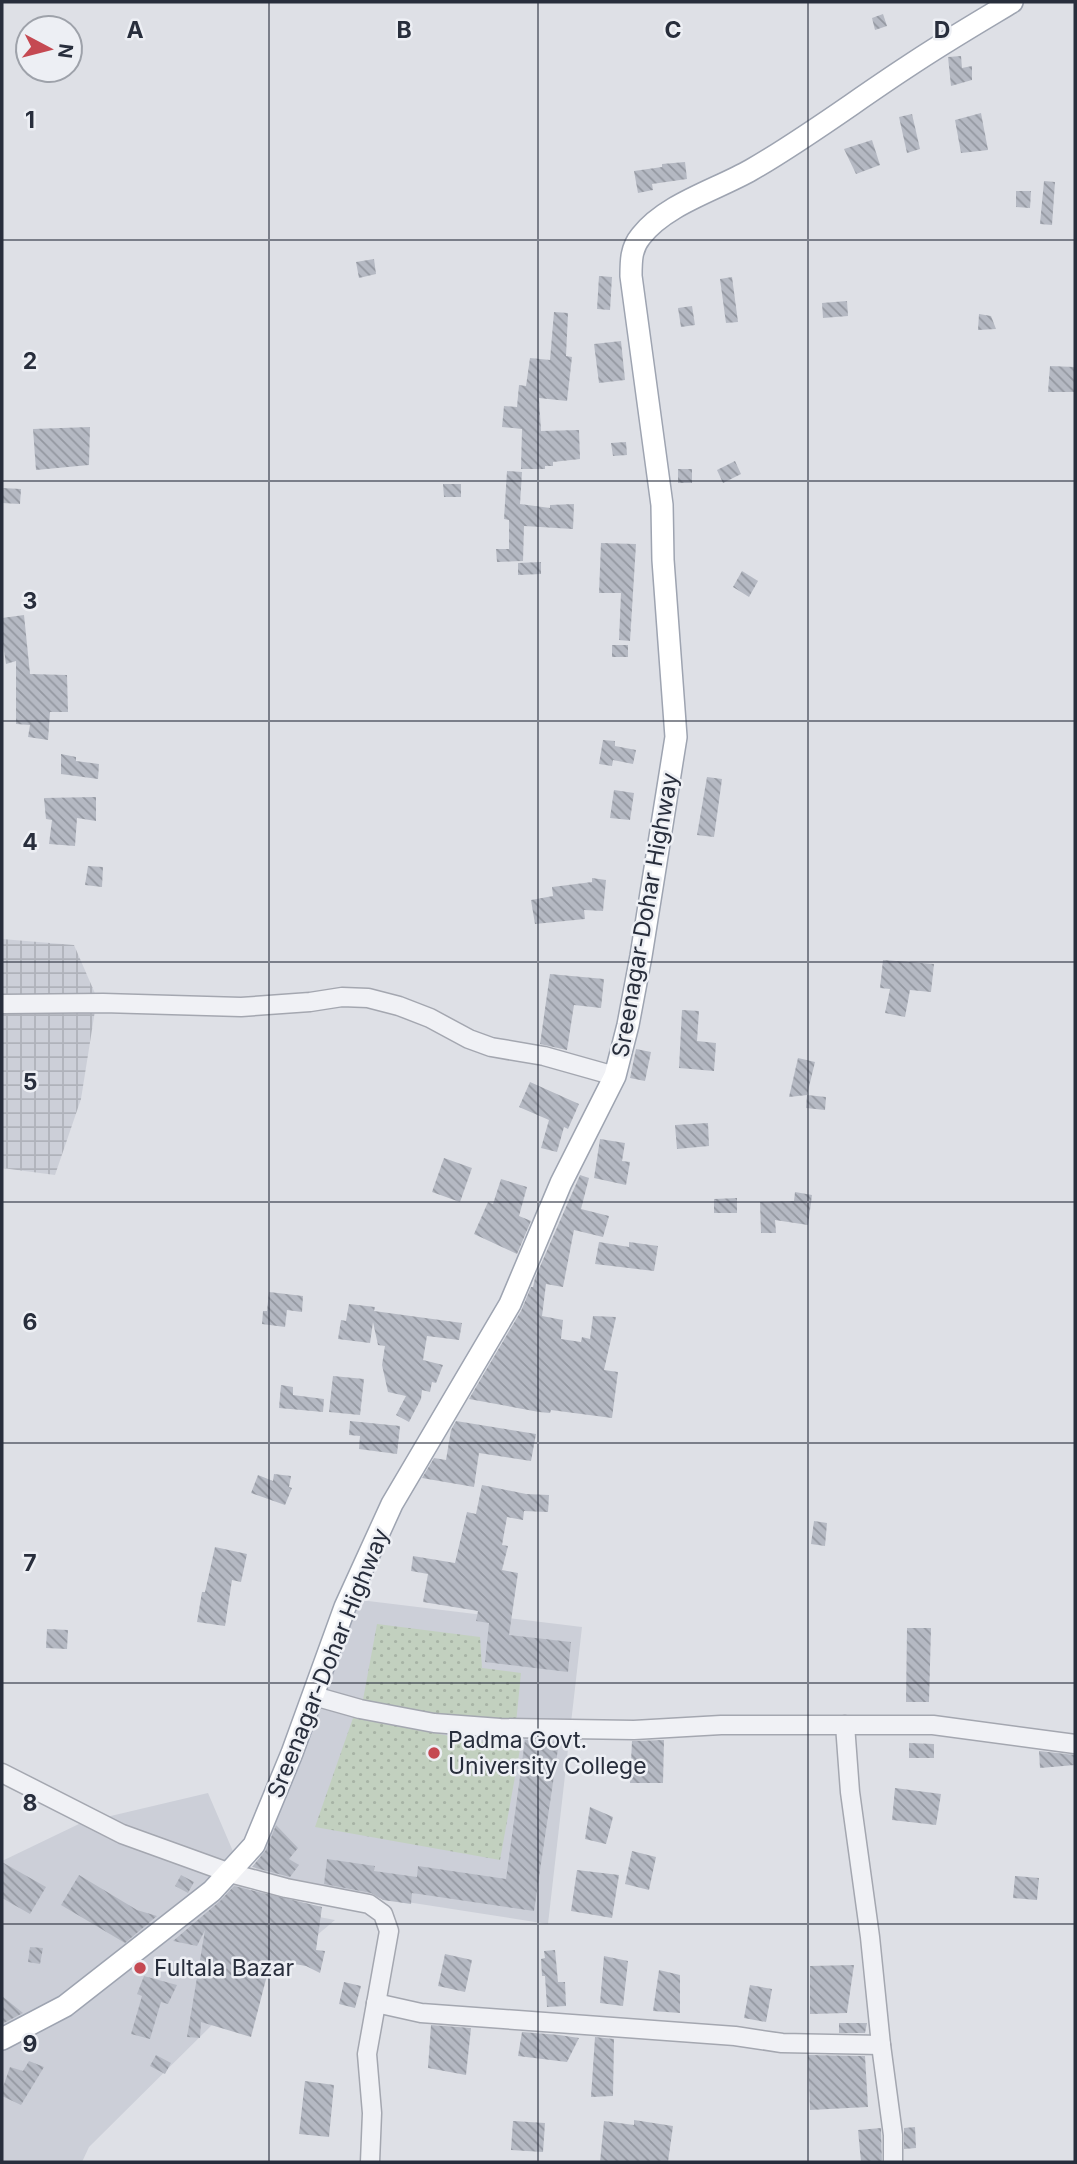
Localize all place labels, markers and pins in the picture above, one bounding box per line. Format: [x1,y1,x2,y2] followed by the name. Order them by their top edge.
[448,1726,647,1780] place label: Padma Govt. University College
[426,1745,442,1761] marker: Padma Govt. University College
[154,1954,294,1982] place label: Fultala Bazar
[132,1960,148,1976] marker: Fultala Bazar

